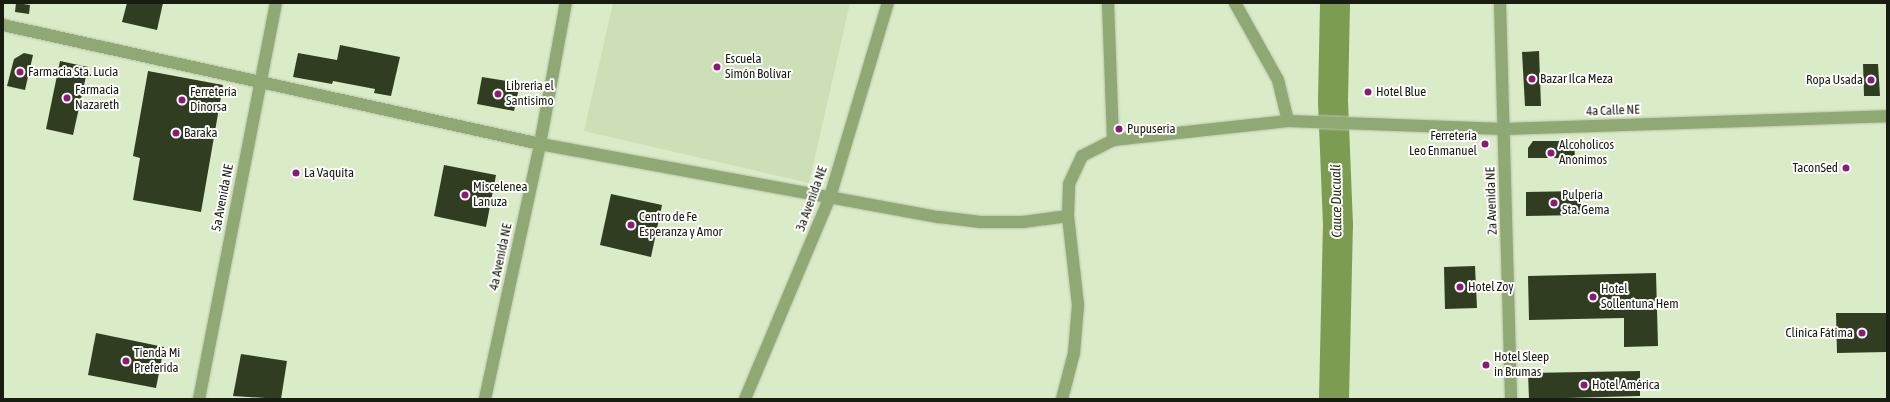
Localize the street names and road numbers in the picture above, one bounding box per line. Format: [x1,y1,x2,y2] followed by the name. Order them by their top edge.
[1586,102,1640,120] street label: 4a Calle NE
[209,163,237,233] street label: 5a Avenida NE
[793,164,831,234] street label: 3a Avenida NE
[1483,167,1501,235] street label: 2a Avenida NE
[486,222,516,292] street label: 4a Avenida NE

